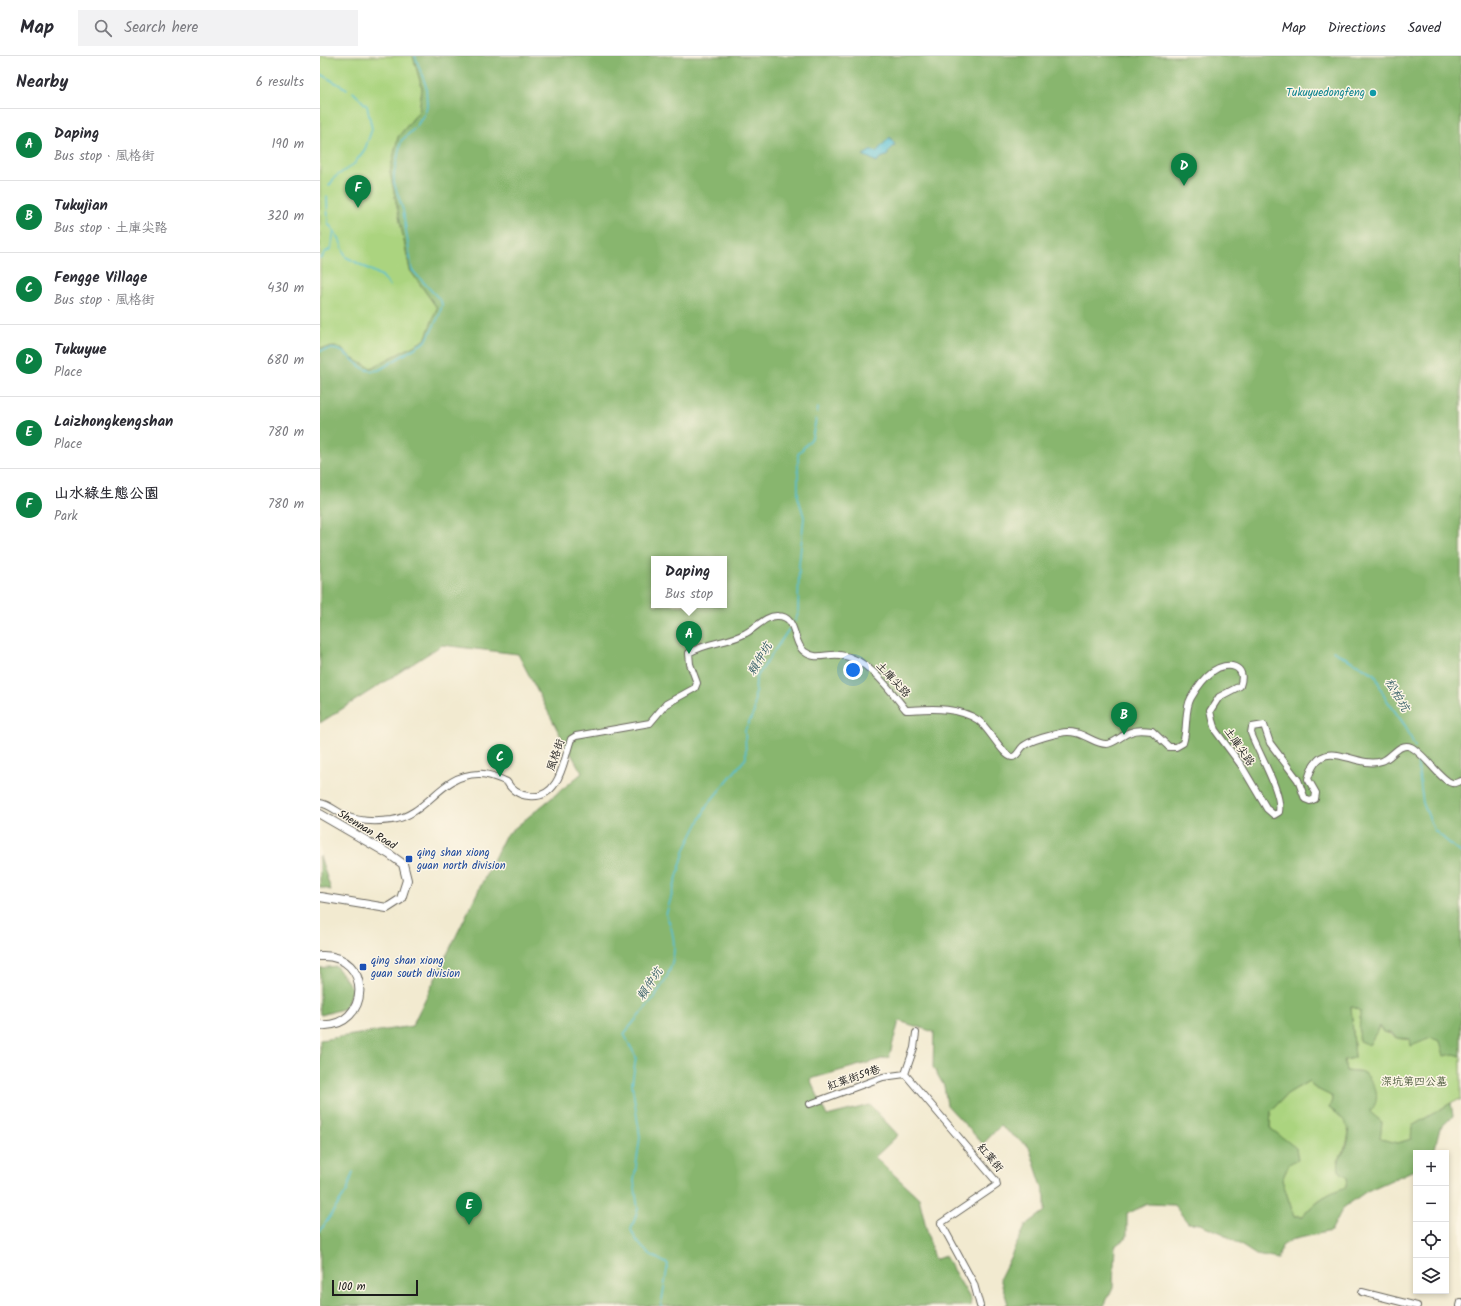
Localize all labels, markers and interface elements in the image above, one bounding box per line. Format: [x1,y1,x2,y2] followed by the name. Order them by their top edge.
[78,10,358,46] search box
[20,13,54,43] text: Map
[124,16,198,40] text: Search here
[92,17,114,39] icon: search
[1281,17,1306,39] text: Map
[1328,17,1386,39] text: Directions
[1408,17,1441,39] text: Saved
[16,69,68,96] text: Nearby
[256,72,304,93] text: 6 results
[1286,84,1365,102] place label: Tukuyuedongfeng
[1368,88,1378,98] marker: Tukuyuedongfeng
[54,122,99,146] text: Daping
[25,134,33,155] text: A
[272,134,304,155] text: 190 m
[54,146,154,167] text: Bus stop · 風格街
[1171,153,1197,186] pin: D
[345,175,371,208] pin: F
[54,194,108,218] text: Tukujian
[25,206,33,227] text: B
[267,206,304,227] text: 320 m
[54,218,167,239] text: Bus stop · 土庫尖路
[54,266,147,290] text: Fengge Village
[25,278,33,299] text: C
[267,278,304,299] text: 430 m
[54,290,154,311] text: Bus stop · 風格街
[54,338,107,362] text: Tukuyue
[25,350,33,371] text: D
[267,350,304,371] text: 680 m
[54,362,82,383] text: Place
[54,410,173,434] text: Laizhongkengshan
[25,422,33,443] text: E
[268,422,304,443] text: 780 m
[54,434,82,455] text: Place
[54,482,159,506] text: 山水綠生態公園
[25,494,33,515] text: F
[268,494,304,515] text: 780 m
[54,506,78,527] text: Park
[651,556,727,608] popup
[665,560,710,584] text: Daping
[665,584,713,605] text: Bus stop
[676,621,702,654] pin: A
[743,637,778,679] water label: 賴仲坑
[871,658,915,702] street label: 土庫尖路
[843,660,863,680] your location
[1380,675,1415,717] water label: 松柏坑
[1111,702,1137,735] pin: B
[1219,724,1259,770] street label: 土庫尖路
[542,736,570,774] street label: 風格街
[487,744,513,777] pin: C
[334,805,400,855] street label: Shennan Road
[416,844,506,875] place label: qing shan xiong guan north division
[404,854,414,864] marker: qing shan xiong guan north division
[370,952,460,983] place label: qing shan xiong guan south division
[358,962,368,972] marker: qing shan xiong guan south division
[632,962,669,1004] water label: 賴仲坑
[825,1060,883,1096] street label: 紅葉街59巷
[1381,1073,1447,1091] park label: 深坑第四公墓
[972,1140,1008,1177] street label: 紅葉街
[1413,1150,1449,1294] map controls
[1413,1150,1449,1186] button: +
[1413,1186,1449,1222] button: −
[456,1192,482,1225] pin: E
[1413,1222,1449,1258] button: locate
[1413,1258,1449,1294] button: layers
[332,1278,418,1297] scale bar
[338,1278,366,1296] text: 100 m

